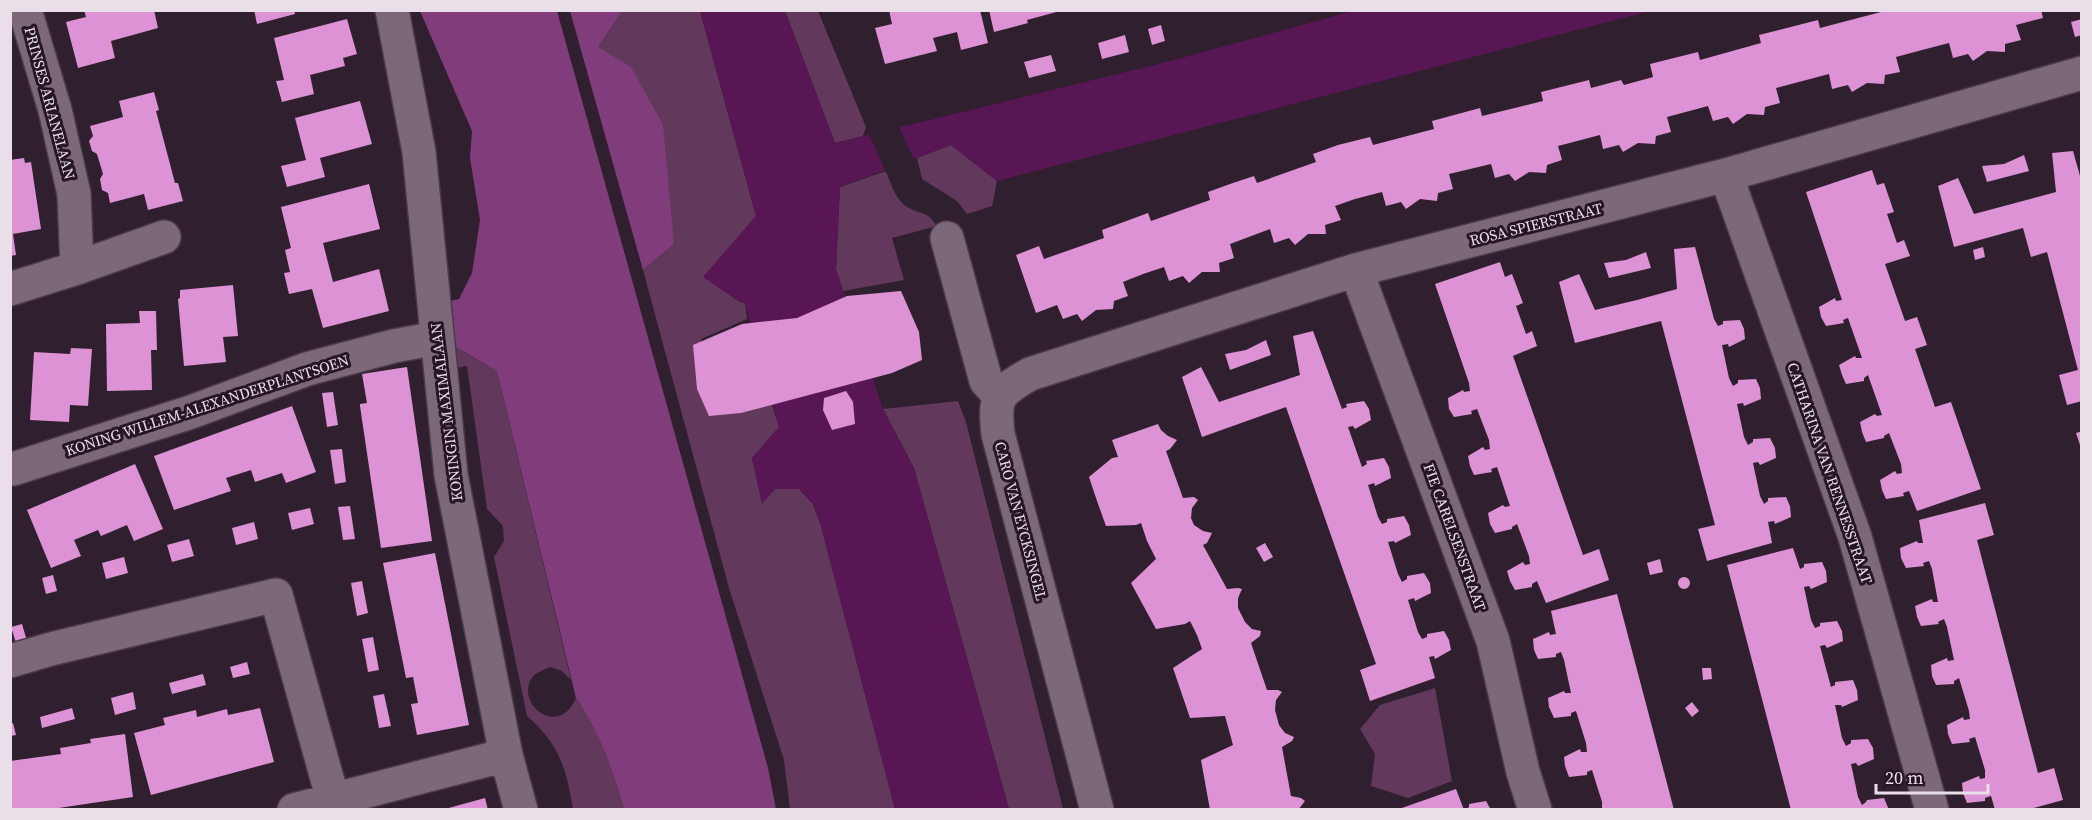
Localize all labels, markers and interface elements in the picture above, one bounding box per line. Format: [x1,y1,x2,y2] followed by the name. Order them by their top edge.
[19,24,81,182] street label: PRINSES ARIANELAAN
[1467,197,1605,251] street label: ROSA SPIERSTRAAT
[425,322,467,502] street label: KONINGIN MAXIMALAAN
[63,349,351,461] street label: KONING WILLEM-ALEXANDERPLANTSOEN
[1782,360,1878,586] street label: CATHARINA VAN RENNESSTRAAT
[990,439,1052,603] street label: CARO VAN EYCKSINGEL
[1419,460,1491,614] street label: FIE CARELSENSTRAAT
[1876,757,1988,795] scale bar
[1885,765,1923,790] text: 20 m

